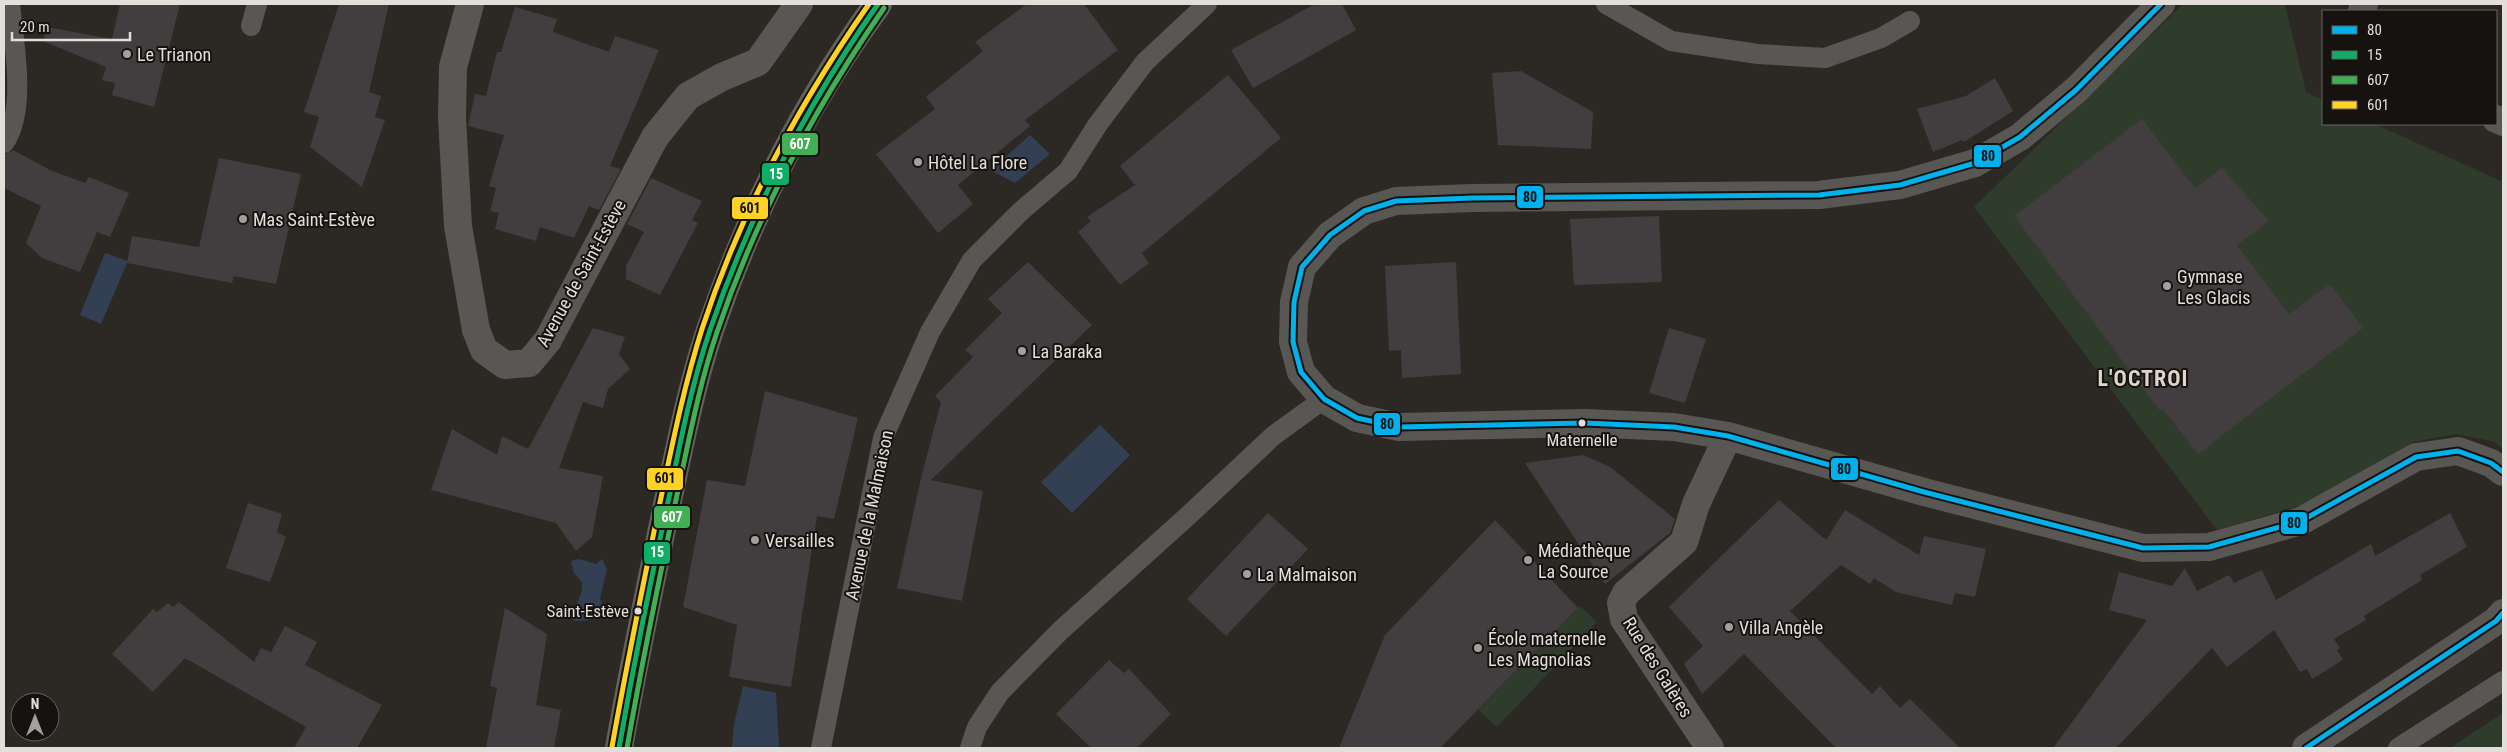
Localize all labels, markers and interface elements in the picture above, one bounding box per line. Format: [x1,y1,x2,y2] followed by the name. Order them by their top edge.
[12,10,130,42] scale bar
[2322,10,2497,125] legend
[20,18,50,36] text: 20 m
[2367,21,2382,39] text: 80
[137,44,211,65] place label: Le Trianon
[2367,46,2382,64] text: 15
[121,48,133,60] marker: Le Trianon
[2367,71,2389,89] text: 607
[2367,96,2389,114] text: 601
[781,132,819,156] line badge: 607
[789,136,811,152] text: 607
[1973,144,2002,168] line badge: 80
[1981,148,1995,164] text: 80
[928,152,1027,173] place label: Hôtel La Flore
[912,156,924,168] marker: Hôtel La Flore
[761,162,790,186] line badge: 15
[769,166,783,182] text: 15
[1516,185,1544,209] line badge: 80
[1523,189,1537,205] text: 80
[532,196,630,350] street label: Avenue de Saint-Estève
[731,196,769,220] line badge: 601
[739,200,761,216] text: 601
[253,209,375,230] place label: Mas Saint-Estève
[237,213,249,225] marker: Mas Saint-Estève
[2177,266,2250,308] place label: Gymnase Les Glacis
[2161,280,2173,292] marker: Gymnase Les Glacis
[1032,341,1102,362] place label: La Baraka
[1016,345,1028,357] marker: La Baraka
[2098,366,2188,391] district label: L'OCTROI
[1373,412,1401,436] line badge: 80
[1380,416,1394,432] text: 80
[1577,418,1587,428] marker: Maternelle
[841,428,897,602] street label: Avenue de la Malmaison
[1546,430,1618,450] place label: Maternelle
[1830,457,1859,481] line badge: 80
[1837,461,1851,477] text: 80
[646,467,684,491] line badge: 601
[654,470,676,486] text: 601
[653,505,691,529] line badge: 607
[661,509,683,525] text: 607
[2280,511,2308,535] line badge: 80
[2287,515,2301,531] text: 80
[765,530,835,551] place label: Versailles
[749,534,761,546] marker: Versailles
[1538,540,1630,582] place label: Médiathèque La Source
[643,541,671,565] line badge: 15
[650,544,664,560] text: 15
[1522,554,1534,566] marker: Médiathèque La Source
[1257,564,1357,585] place label: La Malmaison
[1241,568,1253,580] marker: La Malmaison
[546,601,629,621] place label: Saint-Estève
[633,606,643,616] marker: Saint-Estève
[1619,613,1697,721] street label: Rue des Galères
[1739,617,1823,638] place label: Villa Angèle
[1723,621,1735,633] marker: Villa Angèle
[1488,628,1606,670] place label: École maternelle Les Magnolias
[1472,642,1484,654] marker: École maternelle Les Magnolias
[10,692,60,742] north arrow
[31,696,39,712] text: N

